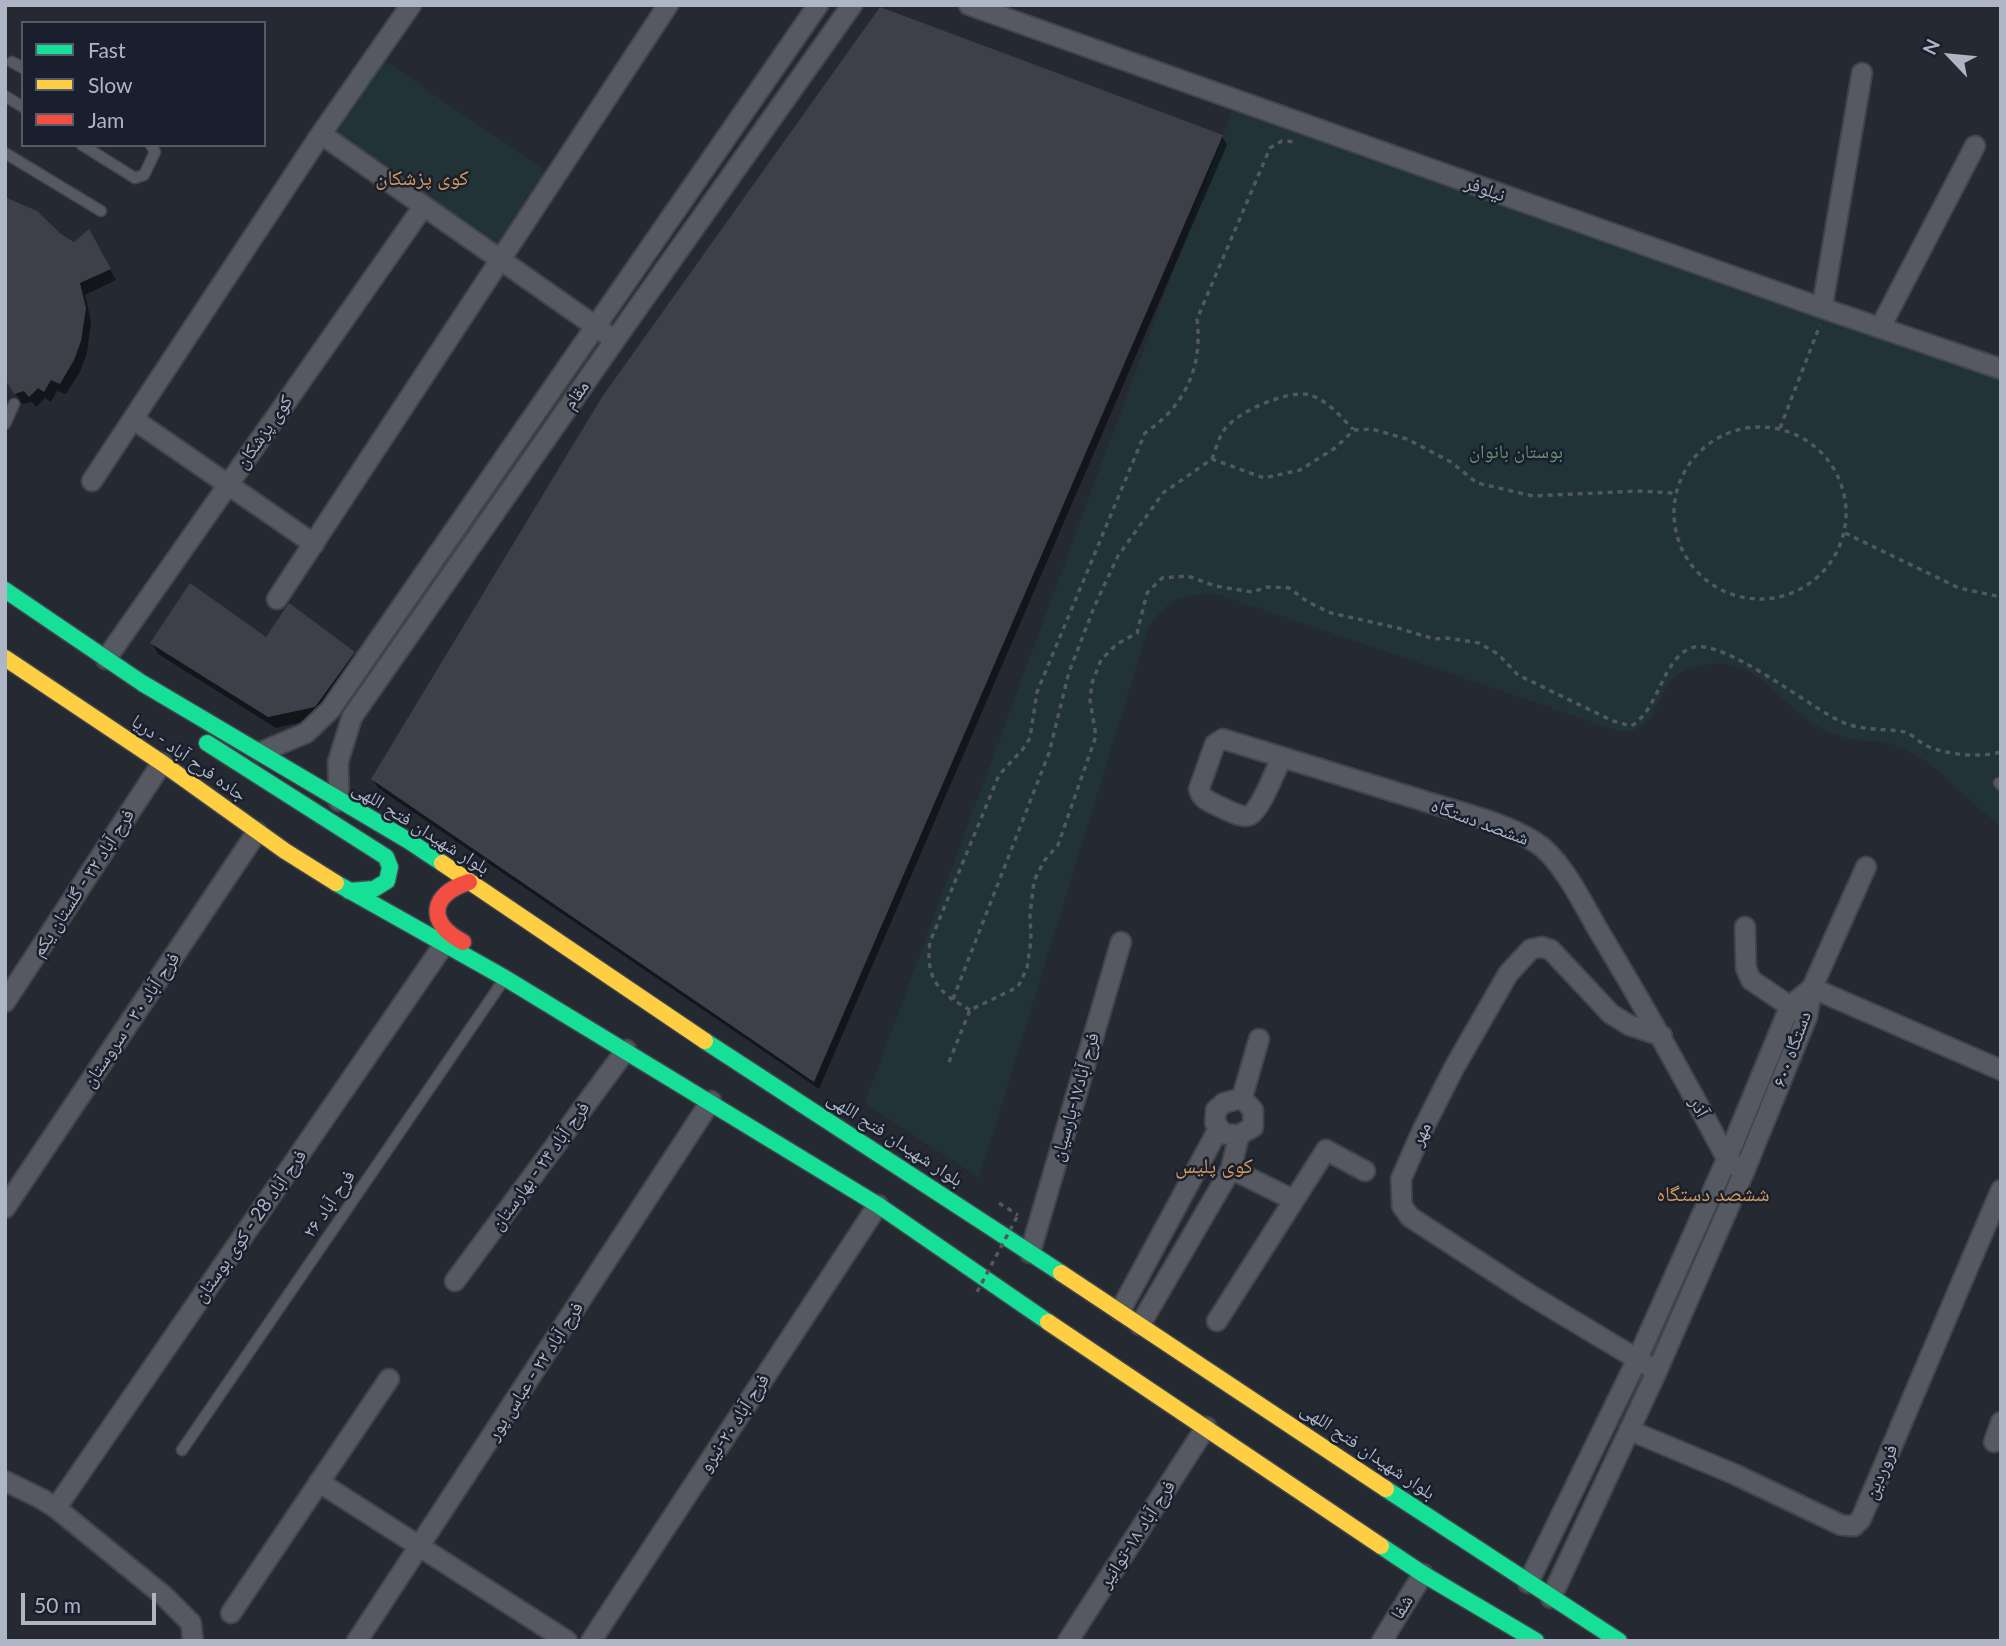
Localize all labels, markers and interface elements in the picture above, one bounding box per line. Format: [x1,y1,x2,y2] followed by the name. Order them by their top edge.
[21,21,266,147] legend
[1915,21,1985,91] north arrow
[1917,35,1944,58] text: N
[88,37,125,62] text: Fast
[88,72,132,97] text: Slow
[88,107,124,132] text: Jam
[375,165,469,191] district label: کوی پزشکان
[1462,171,1508,207] street label: نیلوفر
[558,376,594,414] street label: مقام
[230,391,298,473] street label: کوی پزشکان
[1469,441,1563,463] park label: بوستان بانوان
[127,710,251,806] street label: جاده فرح آباد - دریا
[348,777,494,879] street label: بلوار شهیدان فتح اللهی
[1428,794,1532,850] street label: ششصد دستگاه
[27,805,139,961] street label: فرح آباد ۳۲ - گلستان یکم
[77,948,185,1092] street label: فرح آباد ۳۰ - سروستان
[1768,1008,1816,1090] street label: ۶۰۰ دستگاه
[1046,1030,1104,1164] street label: فرح آباد۱۷-پارسیان
[823,1087,967,1191] street label: بلوار شهیدان فتح اللهی
[1684,1093,1714,1121] street label: آذر
[486,1097,594,1235] street label: فرح آباد ۲۴ - بهارستان
[1406,1118,1436,1150] street label: مهر
[189,1145,311,1307] street label: فرح آباد 28 - کوی بوستان
[1175,1153,1253,1179] district label: کوی پلیس
[298,1166,360,1242] street label: فرح آباد ۲۶
[1656,1181,1770,1207] district label: ششصد دستگاه
[482,1297,588,1445] street label: فرح آباد ۲۲ - عباس پور
[694,1370,774,1476] street label: فرح آباد ۲۰-نیرو
[1296,1398,1440,1504] street label: بلوار شهیدان فتح اللهی
[1859,1441,1903,1503] street label: فروردین
[1094,1476,1180,1592] street label: فرح آباد ۱۸-توانیر
[24,1580,159,1624] scale bar
[1386,1591,1418,1623] street label: شفا
[34,1592,81,1617] text: 50 m

